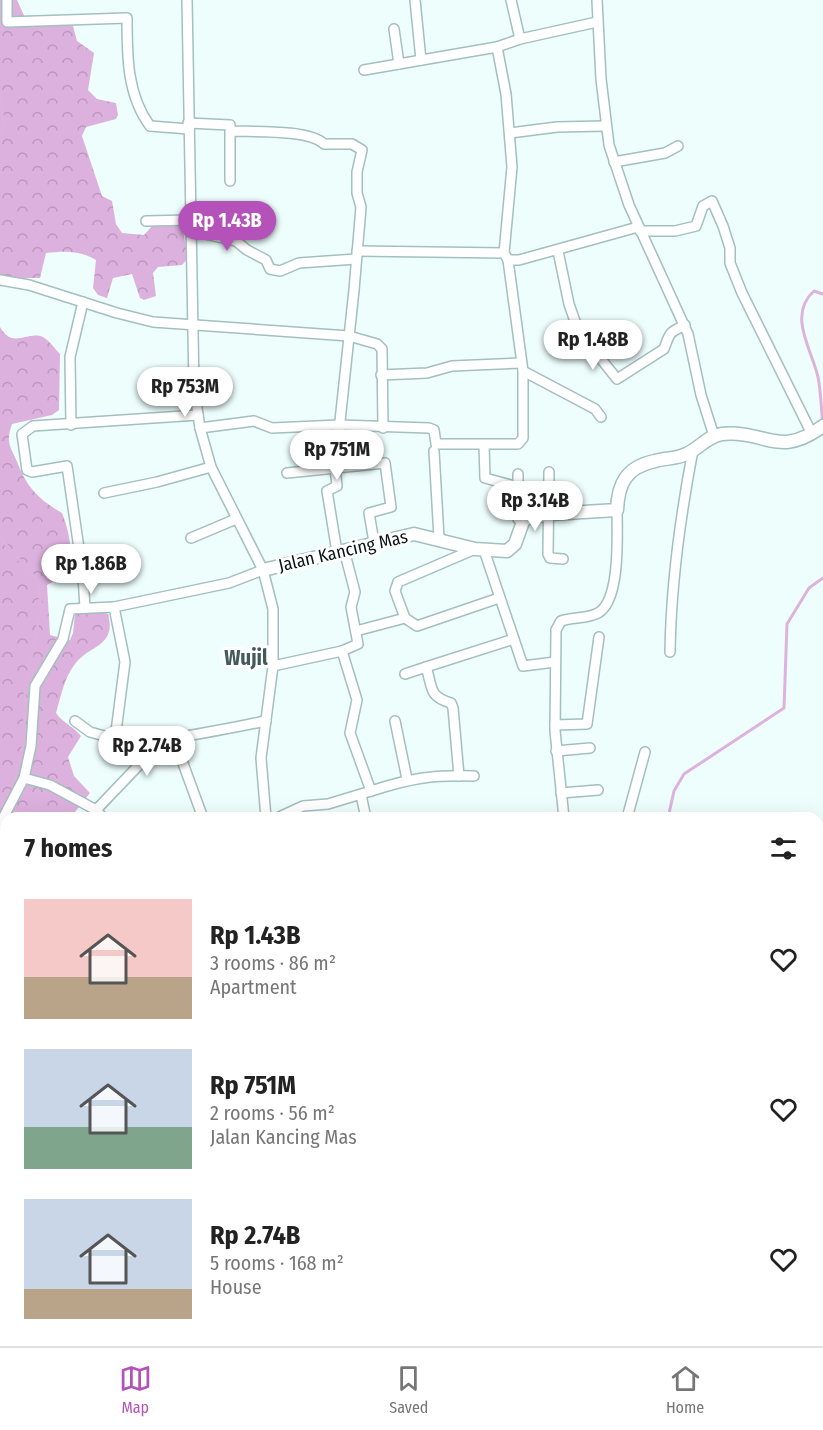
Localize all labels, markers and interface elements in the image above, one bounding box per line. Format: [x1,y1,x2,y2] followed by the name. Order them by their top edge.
[165,201,289,252] pin: Rp 1.43B
[192,208,262,232] text: Rp 1.43B
[531,320,655,371] pin: Rp 1.48B
[558,327,628,351] text: Rp 1.48B
[130,367,240,418] pin: Rp 753M
[151,374,219,398] text: Rp 753M
[282,430,392,481] pin: Rp 751M
[304,437,370,461] text: Rp 751M
[473,481,597,532] pin: Rp 3.14B
[501,488,569,512] text: Rp 3.14B
[276,525,410,577] street label: Jalan Kancing Mas
[29,544,153,595] pin: Rp 1.86B
[55,551,127,575] text: Rp 1.86B
[224,645,268,671] district label: Wujil
[85,726,209,777] pin: Rp 2.74B
[112,733,182,757] text: Rp 2.74B
[767,832,800,865] icon: filters
[24,833,112,864] text: 7 homes
[210,920,300,951] text: Rp 1.43B
[72,923,144,995] icon: home
[767,943,800,976] icon: heart
[210,951,336,975] text: 3 rooms · 86 m²
[210,975,297,999] text: Apartment
[210,1070,296,1101] text: Rp 751M
[72,1073,144,1145] icon: home
[767,1093,800,1126] icon: heart
[210,1101,335,1125] text: 2 rooms · 56 m²
[210,1125,357,1149] text: Jalan Kancing Mas
[210,1220,300,1251] text: Rp 2.74B
[72,1223,144,1295] icon: home
[767,1243,800,1276] icon: heart
[210,1251,344,1275] text: 5 rooms · 168 m²
[210,1275,262,1299] text: House
[119,1362,152,1417] tab: Map
[389,1362,428,1417] tab: Saved
[666,1362,704,1417] tab: Home

